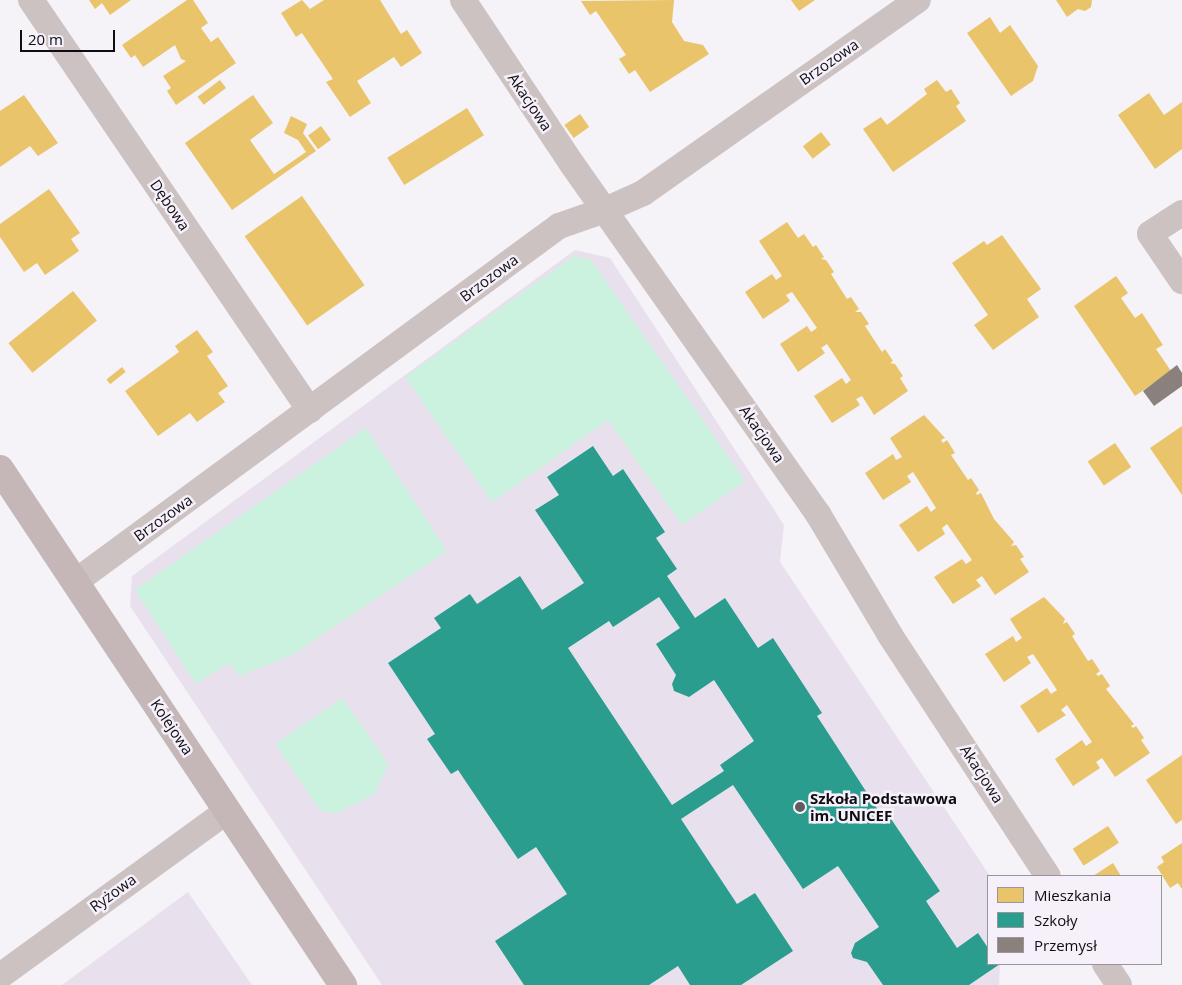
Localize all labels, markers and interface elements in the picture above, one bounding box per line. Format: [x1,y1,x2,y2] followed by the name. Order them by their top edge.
[22,20,118,52] scale bar
[28,29,63,49] text: 20 m
[796,35,862,89] street label: Brzozowa
[504,70,556,134] street label: Akacjowa
[146,176,194,234] street label: Dębowa
[456,250,522,306] street label: Brzozowa
[736,402,788,466] street label: Akacjowa
[130,491,196,545] street label: Brzozowa
[147,696,197,758] street label: Kolejowa
[957,742,1007,806] street label: Akacjowa
[810,789,957,824] place label: Szkoła Podstawowa im. UNICEF
[794,801,806,813] marker: Szkoła Podstawowa im. UNICEF
[86,870,140,916] street label: Ryżowa
[987,875,1162,965] legend
[1034,885,1111,905] text: Mieszkania
[1034,910,1077,930] text: Szkoły
[1034,935,1097,955] text: Przemysł

